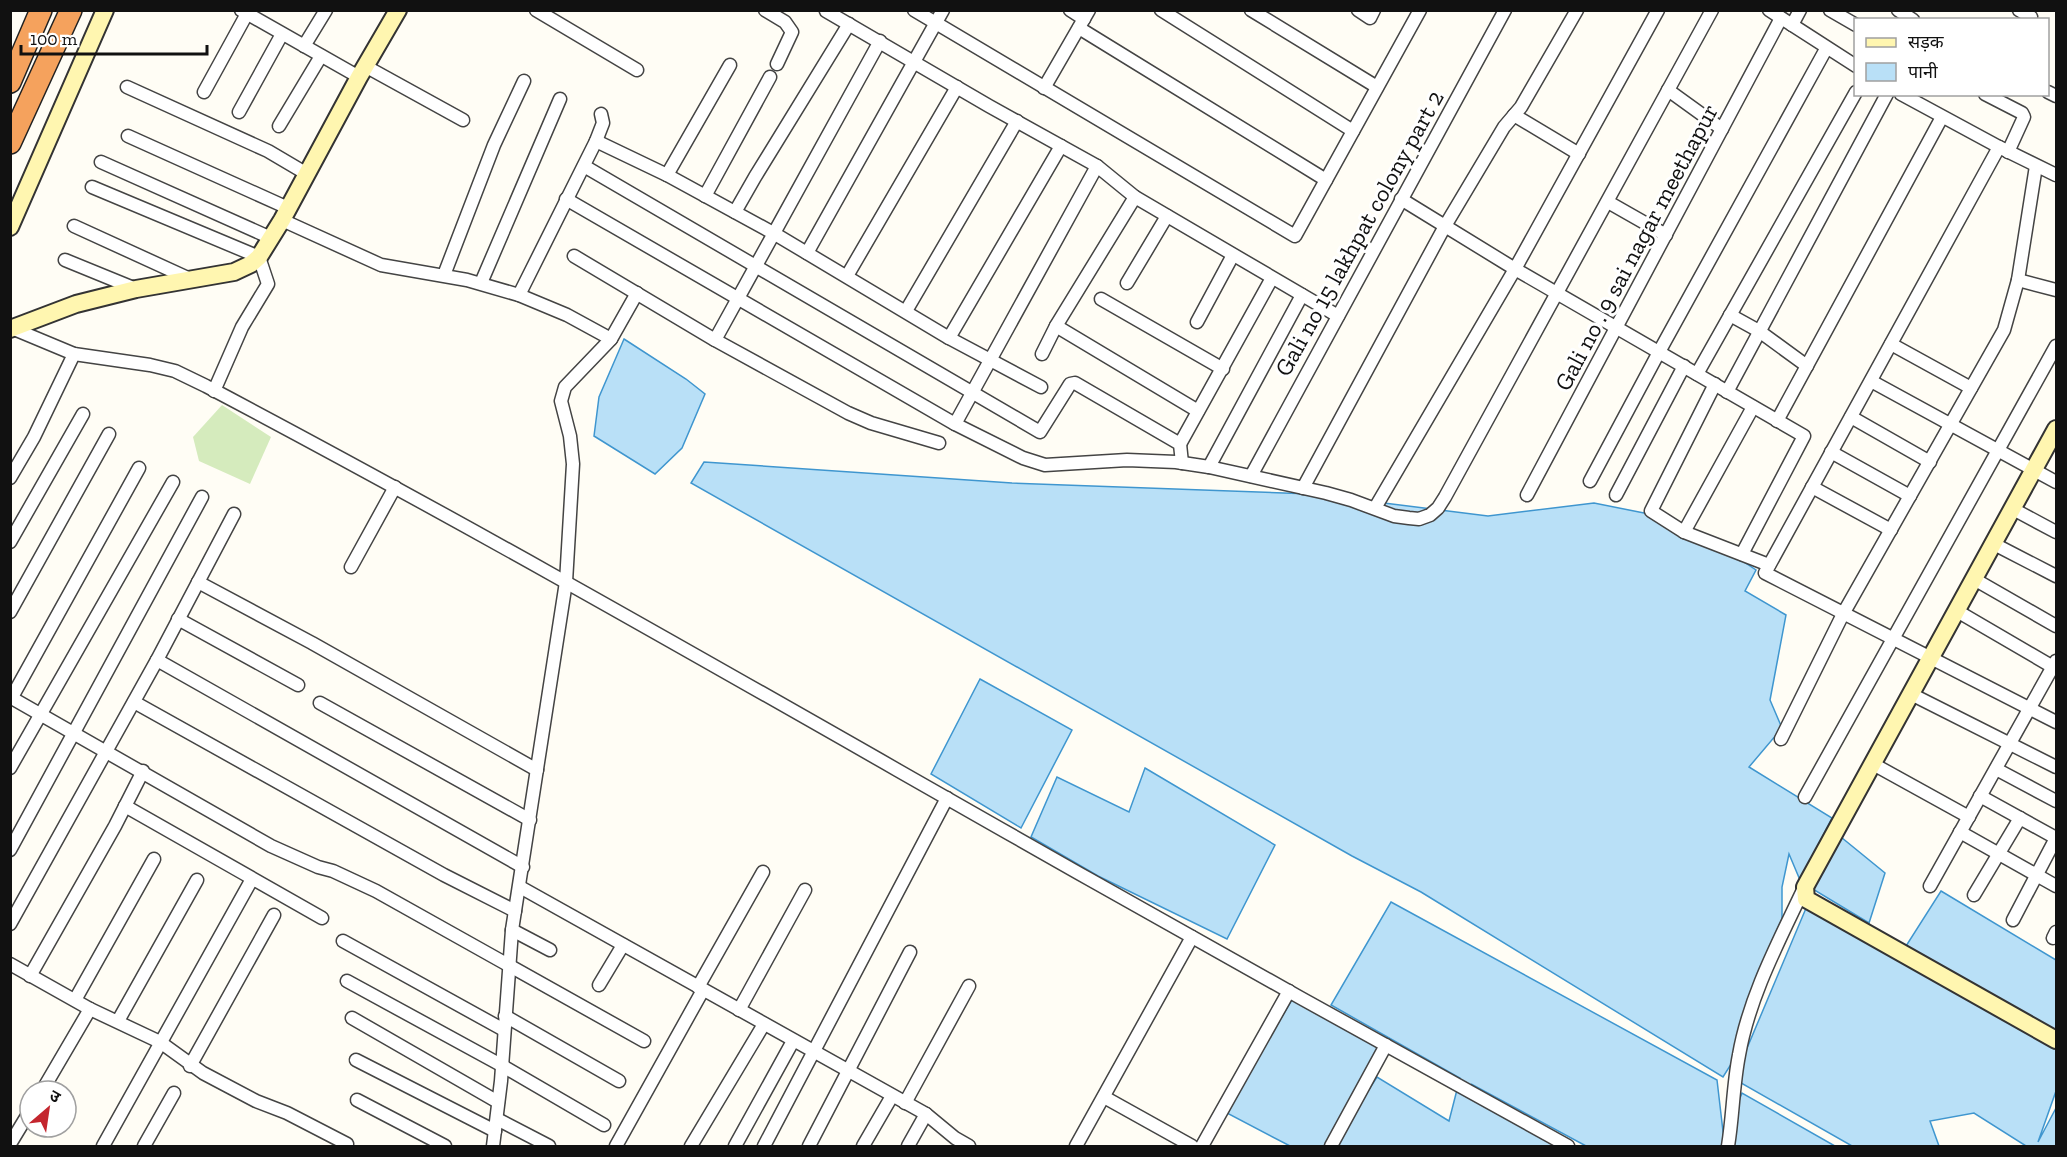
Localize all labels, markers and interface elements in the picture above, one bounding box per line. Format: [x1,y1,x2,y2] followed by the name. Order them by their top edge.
[21,18,207,56] scale bar
[1854,18,2049,96] legend
[30,28,78,50] text: 100 m
[1908,31,1945,53] text: सड़क
[1908,61,1938,83] text: पानी
[1268,85,1450,381] street label: Gali no 15 lakhpat colony part 2
[1548,99,1724,395] street label: Gali no . 9 sai nagar meethapur
[18,1079,78,1139] north arrow
[46,1086,64,1107] text: उ

